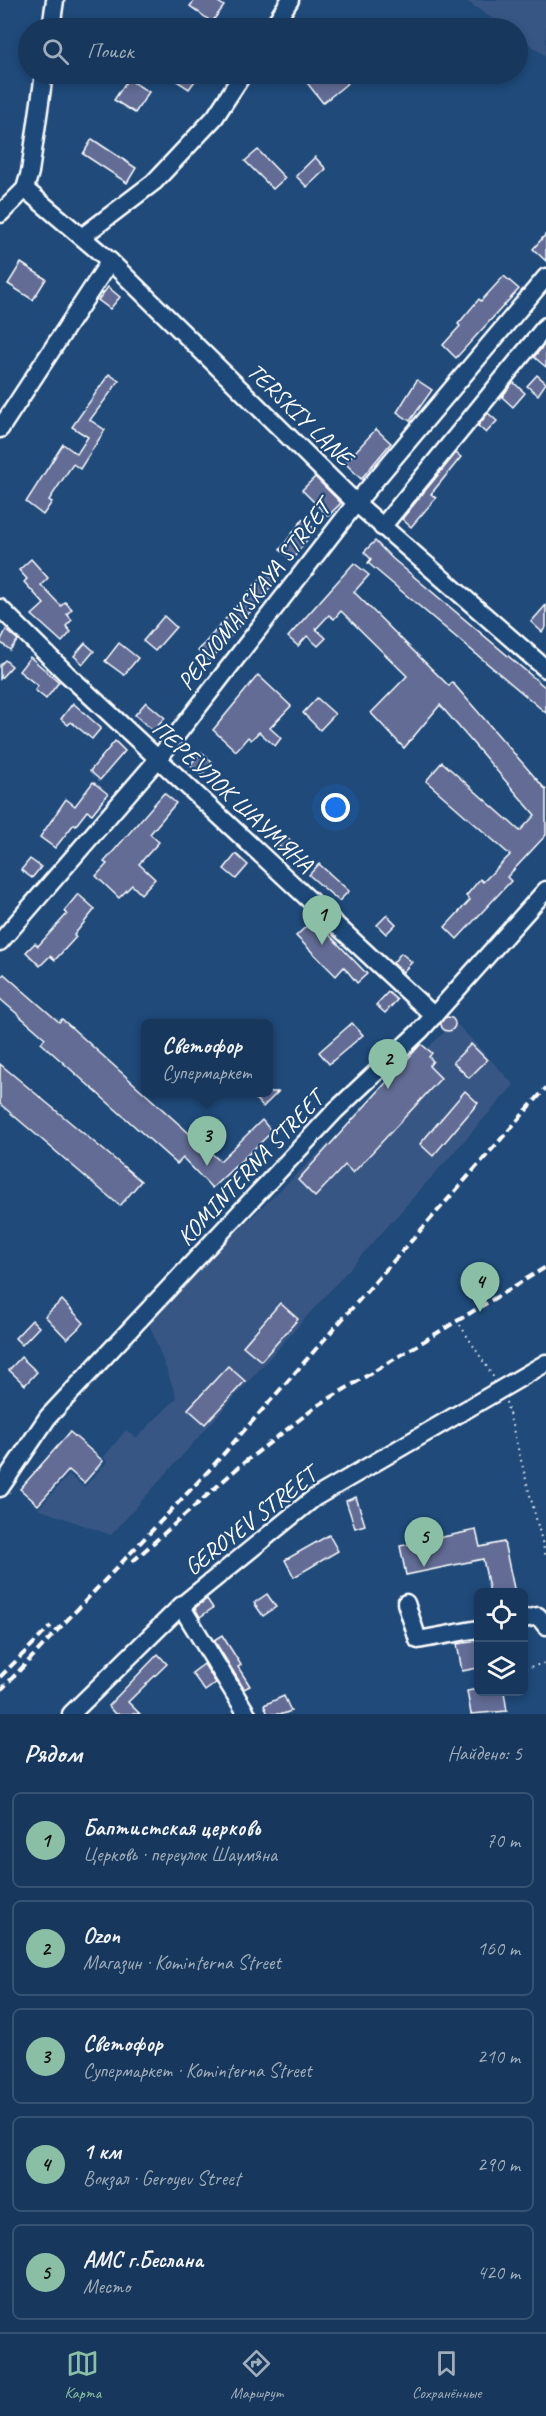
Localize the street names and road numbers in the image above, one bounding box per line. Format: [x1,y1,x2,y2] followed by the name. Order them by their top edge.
[241,356,361,474] street label: TERSKIY LANE
[171,490,341,696] street label: PERVOMAYSKAYA STREET
[146,713,321,879] street label: ПЕРЕУЛОК ШАУМЯНА
[170,1081,333,1252] street label: KOMINTERNA STREET
[178,1456,327,1582] street label: GEROYEV STREET

